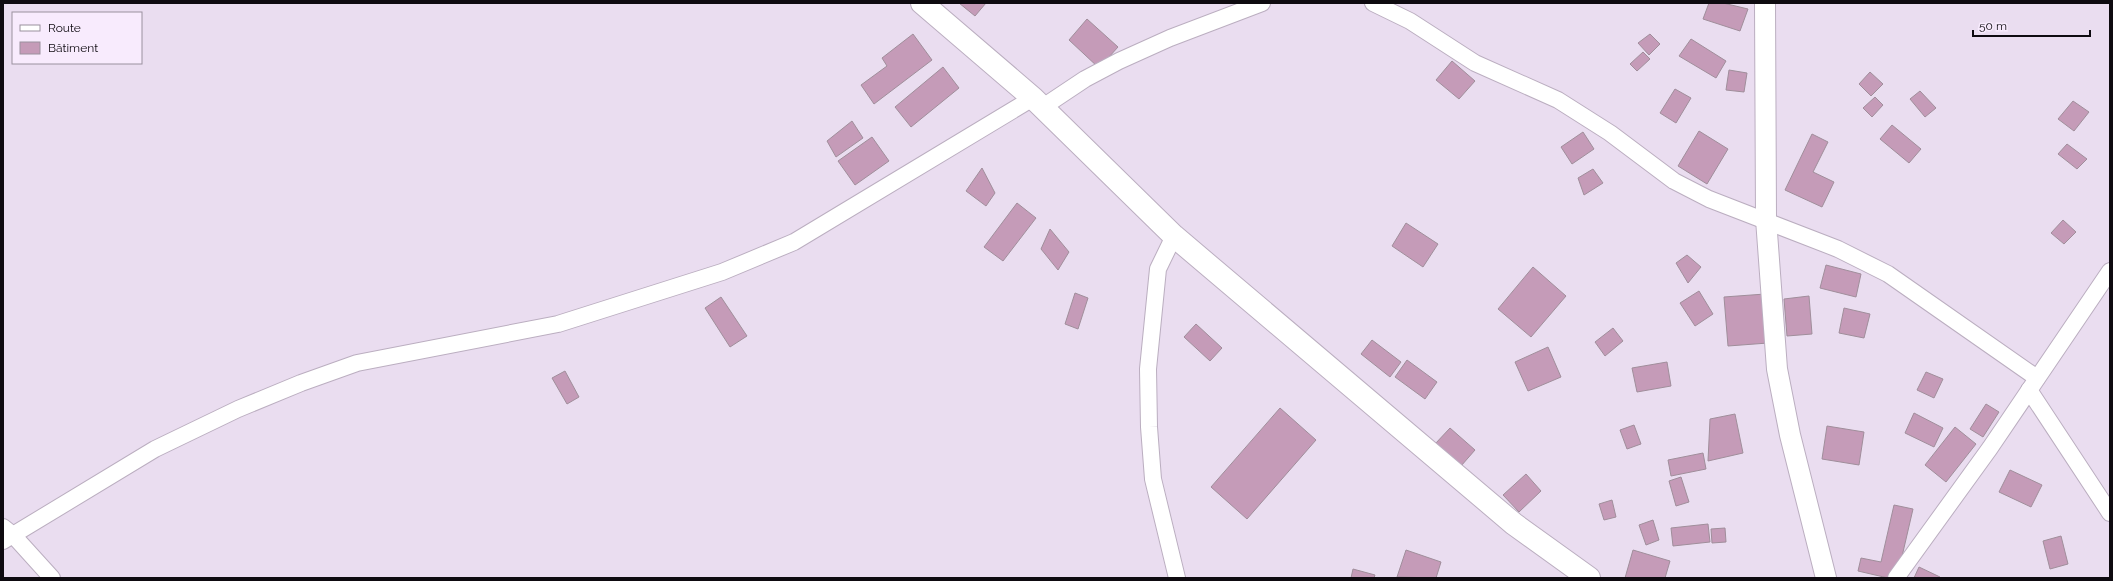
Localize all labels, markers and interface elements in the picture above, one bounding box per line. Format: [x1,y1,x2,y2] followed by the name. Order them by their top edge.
[12,12,142,64] legend
[1973,12,2090,38] scale bar
[1979,19,2007,33] text: 50 m
[48,21,81,35] text: Route
[48,41,98,55] text: Bâtiment

